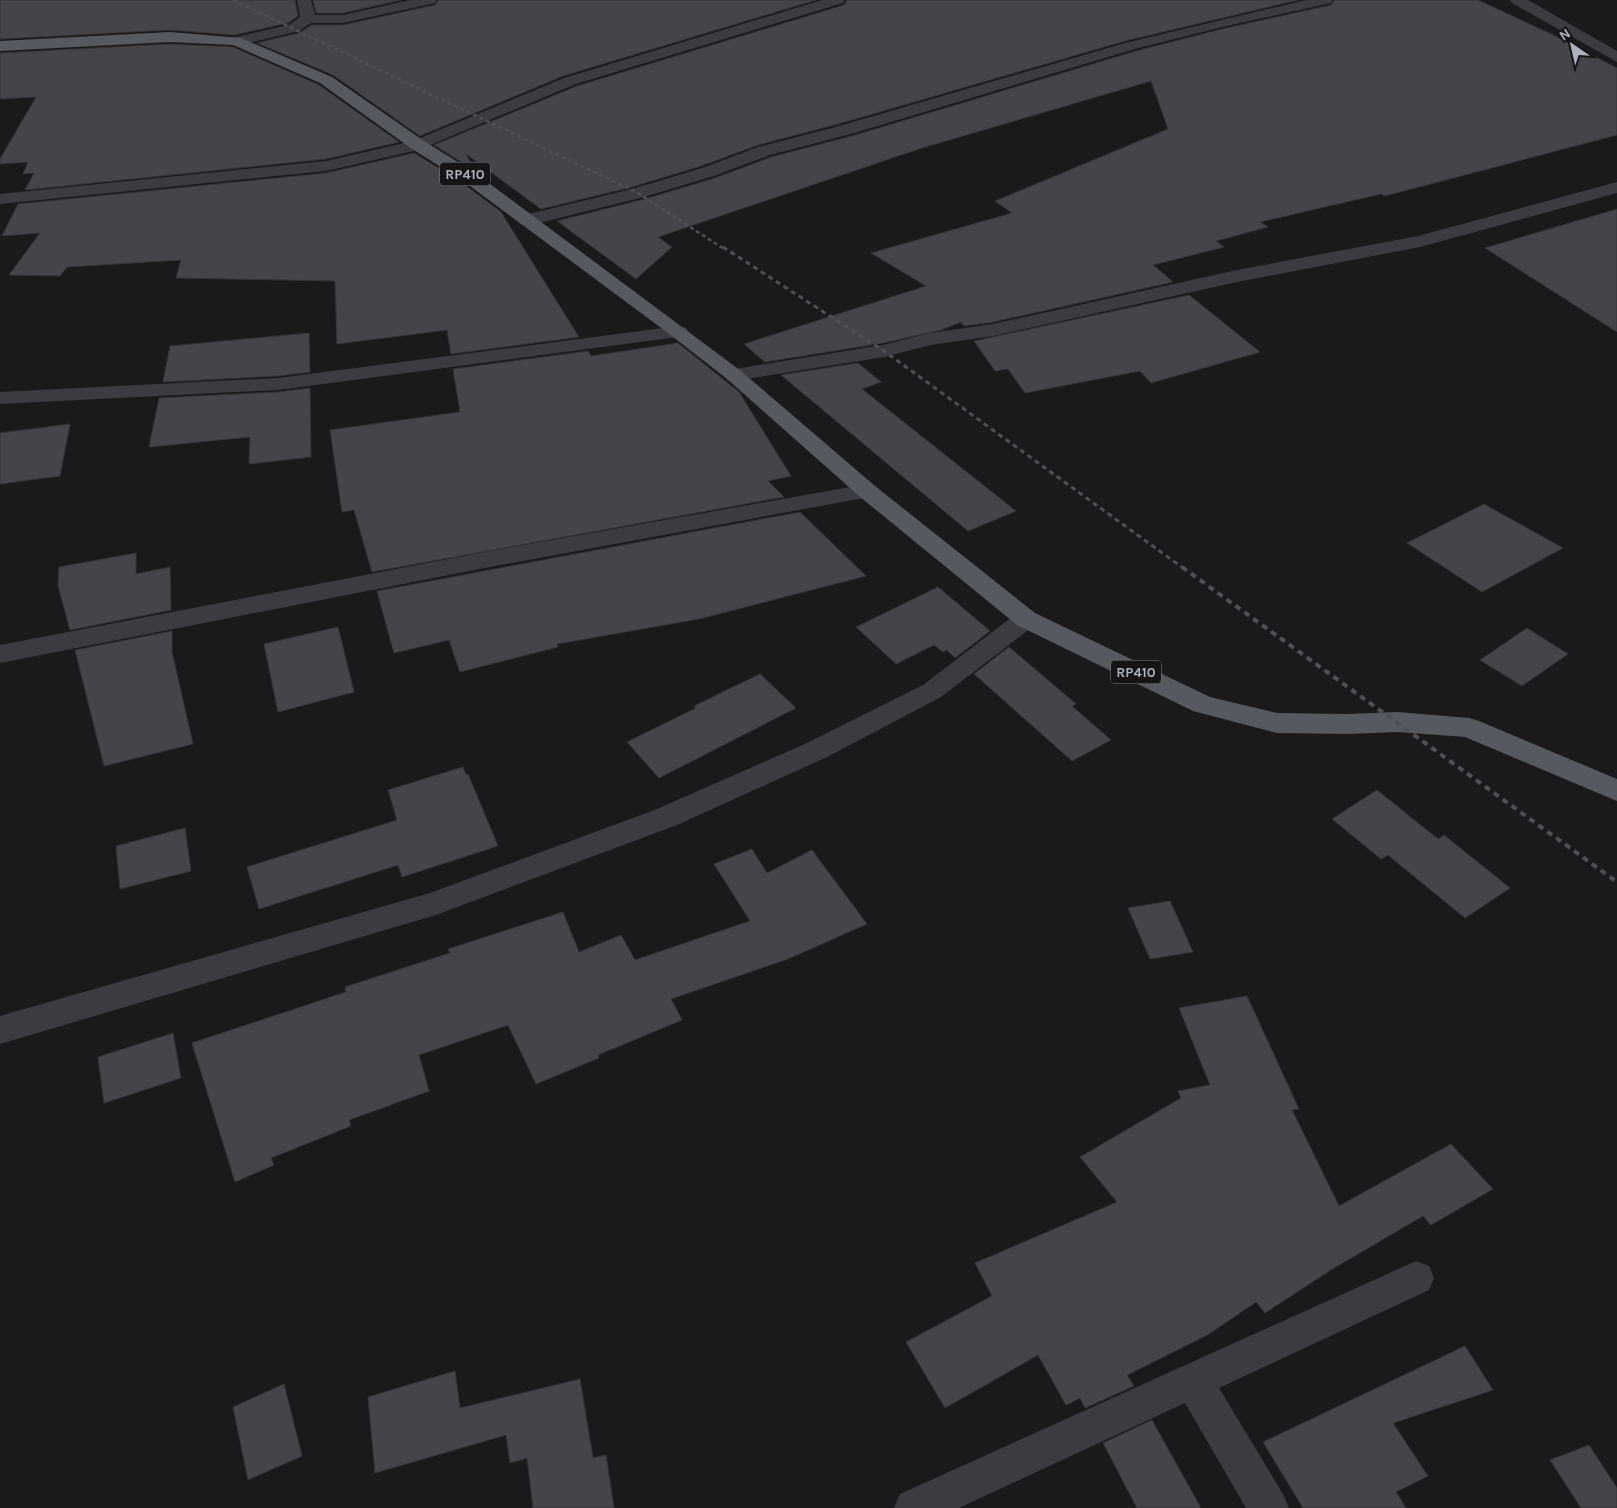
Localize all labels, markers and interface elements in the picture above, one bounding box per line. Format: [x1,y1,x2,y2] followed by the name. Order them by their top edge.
[1547,20,1597,70] north arrow
[1556,25,1574,44] text: N
[440,162,490,185] road number: RP410
[1111,660,1161,684] road number: RP410

